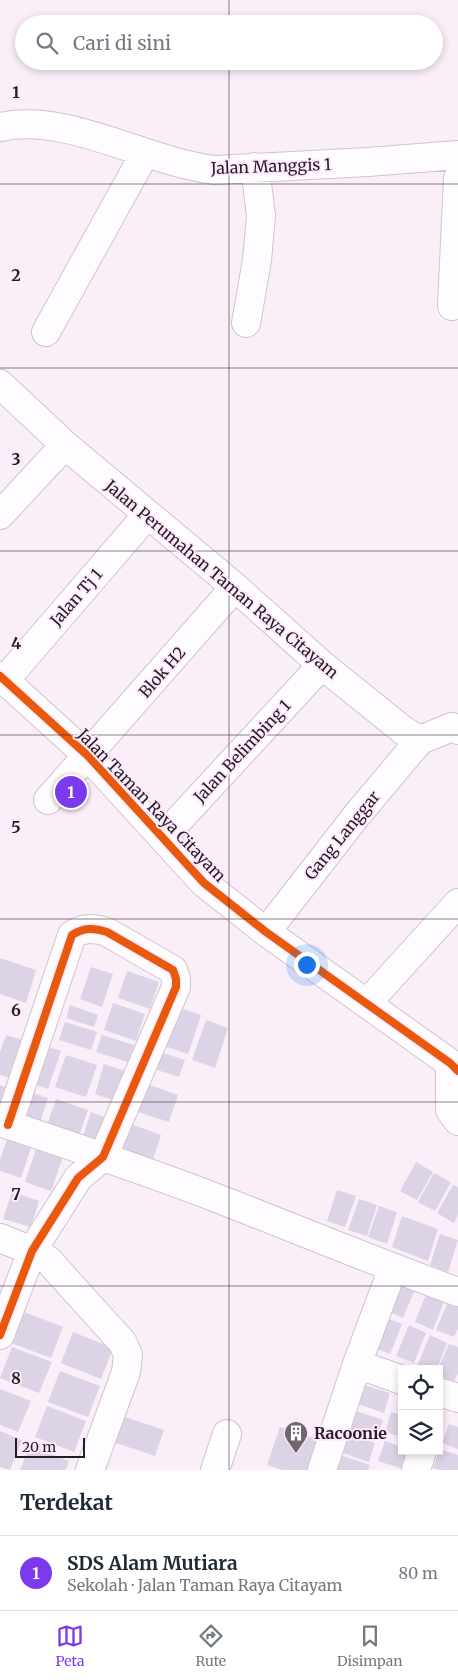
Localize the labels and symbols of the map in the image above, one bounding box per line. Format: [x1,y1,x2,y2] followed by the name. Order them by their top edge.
[12,82,20,102] text: 1
[209,154,332,178] street label: Jalan Manggis 1
[11,265,21,285] text: 2
[11,449,21,469] text: 3
[101,475,343,683] street label: Jalan Perumahan Taman Raya Citayam
[45,564,106,631] street label: Jalan Tj 1
[11,633,21,653] text: 4
[134,642,190,702] street label: Blok H2
[189,695,295,807] street label: Jalan Belimbing 1
[73,724,230,886] street label: Jalan Taman Raya Citayam
[55,773,87,811] pin: 1
[300,786,384,884] street label: Gang Langgar
[11,817,21,837] text: 5
[294,952,320,978] your location
[11,1000,21,1020] text: 6
[11,1184,21,1204] text: 7
[11,1368,21,1388] text: 8
[283,1420,309,1454] building icon: Racoonie
[314,1423,387,1443] place label: Racoonie
[15,1435,85,1458] scale bar

